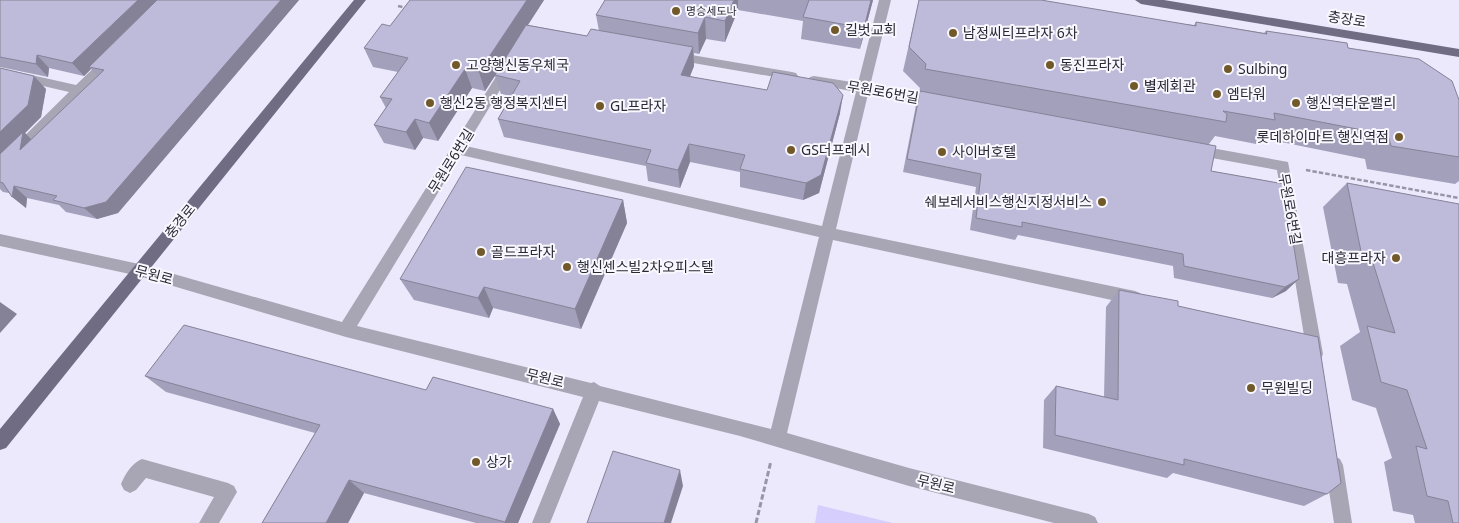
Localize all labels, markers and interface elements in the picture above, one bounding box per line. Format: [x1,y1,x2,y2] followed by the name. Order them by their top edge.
[686,3,737,18] place label: 명승세도나
[670,5,682,17] marker: 명승세도나
[1327,6,1368,31] street label: 충장로
[845,20,897,39] place label: 길벗교회
[963,23,1078,42] place label: 남정씨티프라자 6차
[829,24,841,36] marker: 길벗교회
[947,27,959,39] marker: 남정씨티프라자 6차
[466,55,569,74] place label: 고양행신동우체국
[1060,55,1125,74] place label: 동진프라자
[450,59,462,71] marker: 고양행신동우체국
[1044,59,1056,71] marker: 동진프라자
[1238,59,1287,78] place label: Sulbing
[1222,63,1234,75] marker: Sulbing
[846,76,920,107] street label: 무원로6번길
[1144,76,1196,95] place label: 별제회관
[1128,80,1140,92] marker: 별제회관
[1227,84,1266,103] place label: 엠타워
[1211,88,1223,100] marker: 엠타워
[440,93,568,112] place label: 행신2동 행정복지센터
[1306,93,1396,112] place label: 행신역타운밸리
[610,96,666,115] place label: GL프라자
[424,97,436,109] marker: 행신2동 행정복지센터
[1290,97,1302,109] marker: 행신역타운밸리
[594,100,606,112] marker: GL프라자
[423,125,478,196] street label: 무원로6번길
[1257,127,1389,146] place label: 롯데하이마트 행신역점
[1393,131,1405,143] marker: 롯데하이마트 행신역점
[801,140,870,159] place label: GS더프레시
[952,142,1016,161] place label: 사이버호텔
[785,144,797,156] marker: GS더프레시
[936,146,948,158] marker: 사이버호텔
[1275,172,1306,246] street label: 무원로6번길
[925,192,1092,211] place label: 쉐보레서비스행신지정서비스
[1096,196,1108,208] marker: 쉐보레서비스행신지정서비스
[160,200,199,242] street label: 충경로
[491,242,556,261] place label: 골드프라자
[475,246,487,258] marker: 골드프라자
[1322,248,1386,267] place label: 대흥프라자
[1390,252,1402,264] marker: 대흥프라자
[577,257,714,276] place label: 행신센스빌2차오피스텔
[133,260,175,289] street label: 무원로
[561,261,573,273] marker: 행신센스빌2차오피스텔
[524,364,566,391] street label: 무원로
[1261,378,1313,397] place label: 무원빌딩
[1245,382,1257,394] marker: 무원빌딩
[486,452,512,471] place label: 상가
[470,456,482,468] marker: 상가
[915,470,957,497] street label: 무원로

